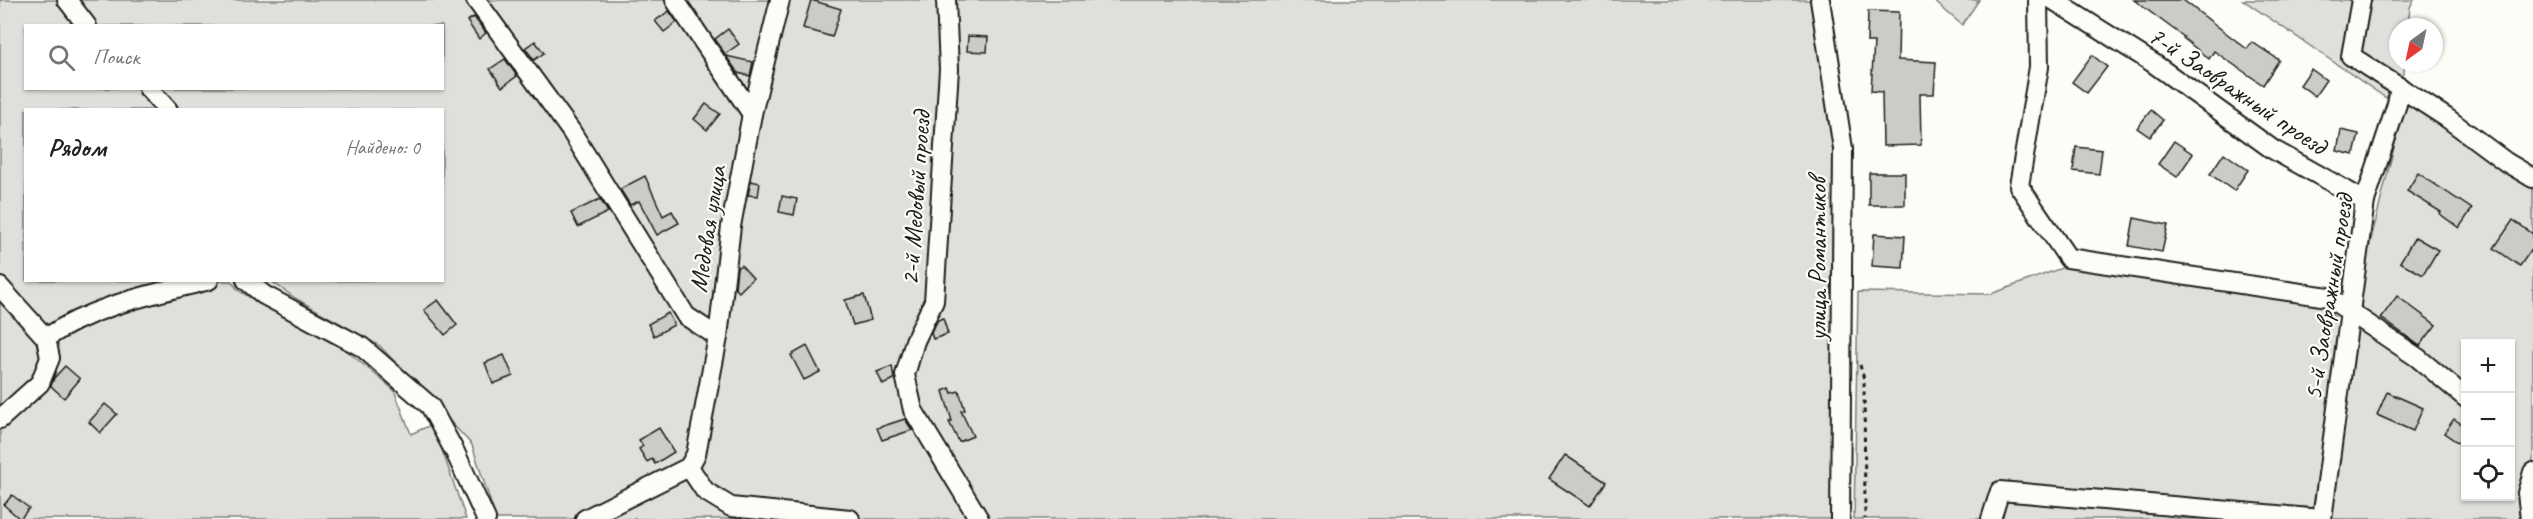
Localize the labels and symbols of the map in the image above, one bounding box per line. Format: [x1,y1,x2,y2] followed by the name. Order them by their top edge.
[2389,18,2443,72] north arrow
[2142,19,2335,164] street label: 7-й Заовражный проезд
[893,107,938,286] street label: 2-й Медовый проезд
[681,162,734,295] street label: Медовая улица
[1801,171,1834,343] street label: улица Романтиков
[2296,189,2361,402] street label: 5-й Заовражный проезд

